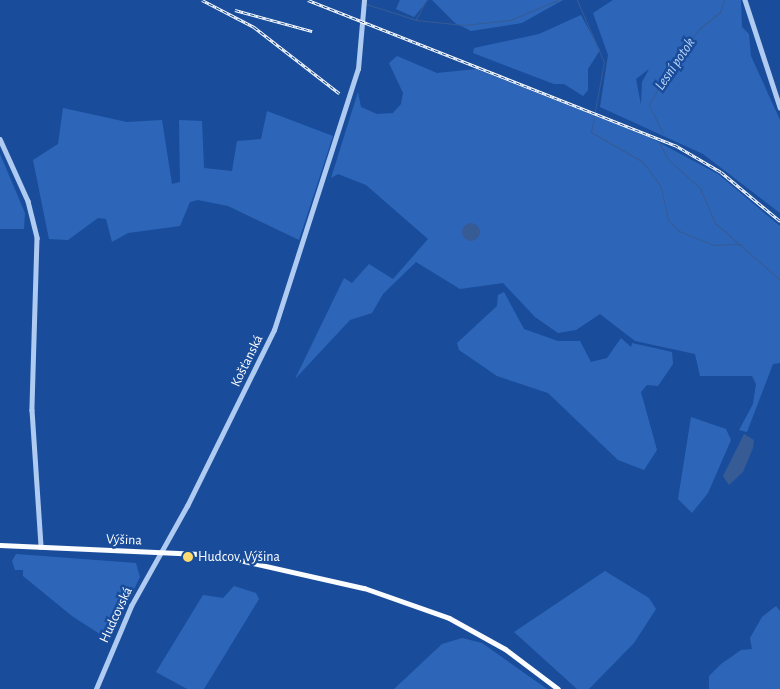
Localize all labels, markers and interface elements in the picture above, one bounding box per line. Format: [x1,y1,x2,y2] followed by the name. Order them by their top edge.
[651,34,699,94] water label: Lesní potok
[227,332,267,390] street label: Košťanská
[106,531,142,549] street label: Výšina
[198,549,280,565] place label: Hudcov, Výšina
[182,551,194,563] marker: Hudcov, Výšina
[96,584,136,646] street label: Hudcovská

